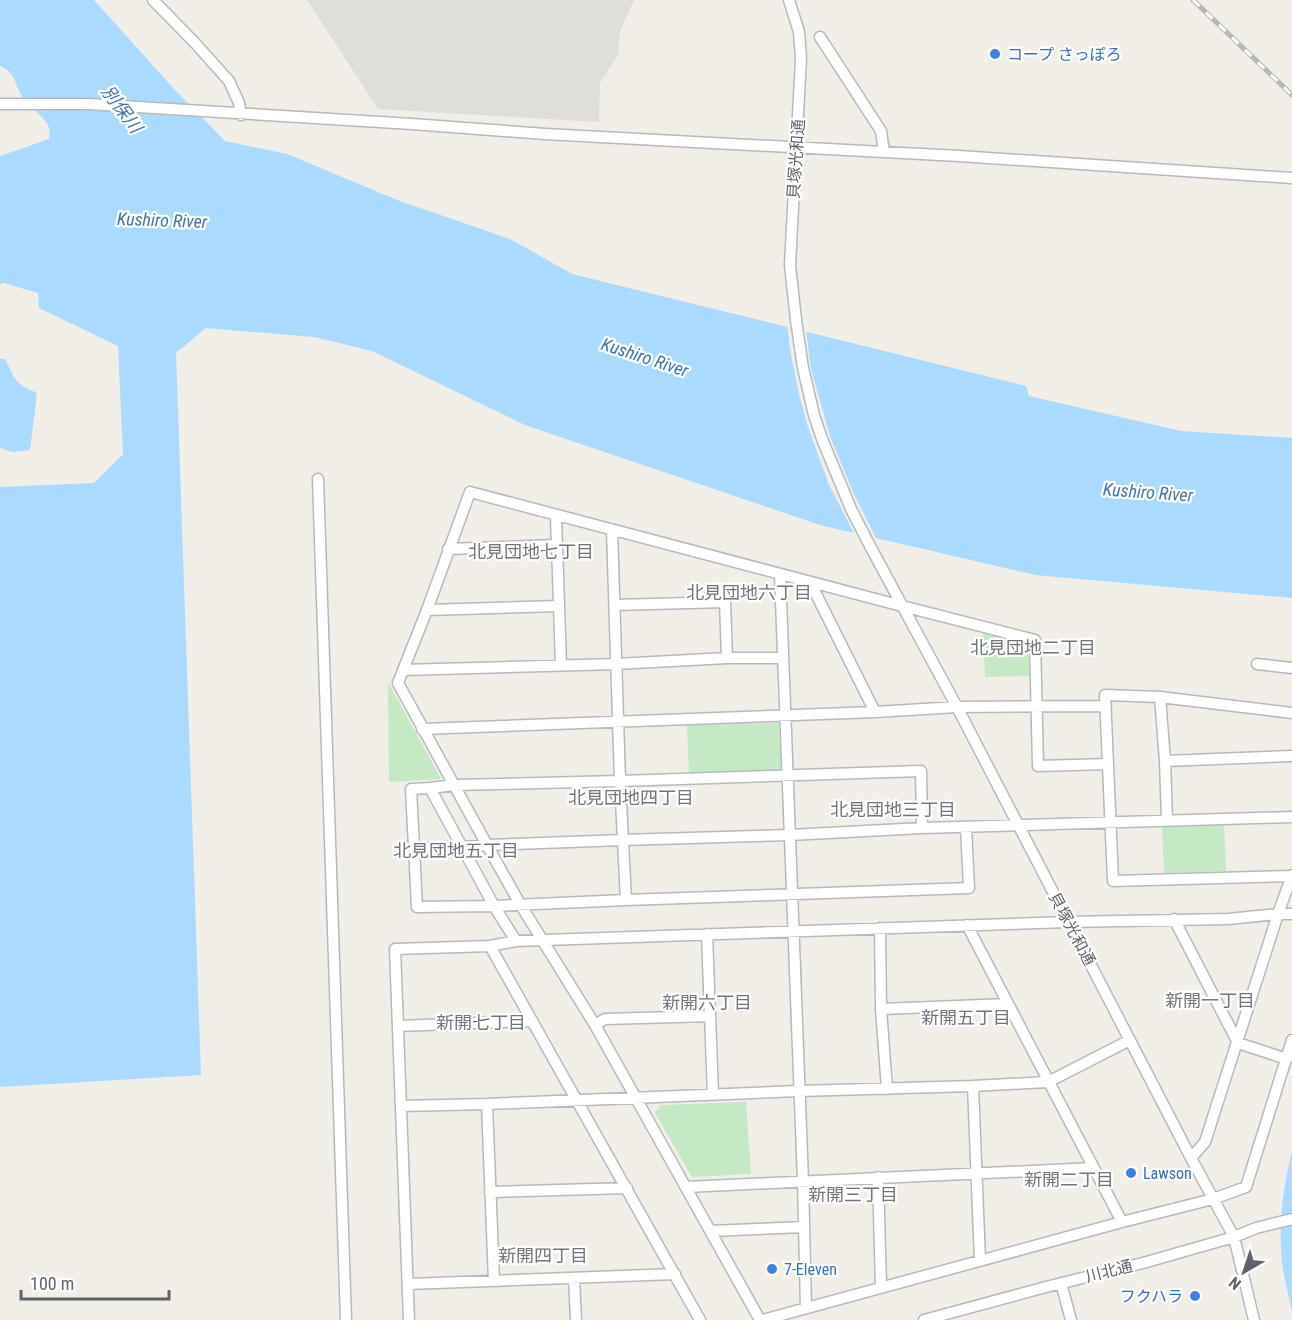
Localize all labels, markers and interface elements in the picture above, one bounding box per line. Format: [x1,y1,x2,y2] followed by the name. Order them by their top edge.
[1007,45,1122,64] place label: コープ さっぽろ
[988,47,1002,61] marker: コープ さっぽろ
[97,81,148,138] water label: 別保川
[784,118,808,200] street label: 貝塚光和通
[117,208,208,232] water label: Kushiro River
[599,333,692,381] water label: Kushiro River
[1102,478,1194,506] water label: Kushiro River
[468,541,594,562] district label: 北見団地七丁目
[686,582,812,603] district label: 北見団地六丁目
[970,637,1096,658] district label: 北見団地二丁目
[568,787,694,808] district label: 北見団地四丁目
[830,799,956,820] district label: 北見団地三丁目
[393,840,519,861] district label: 北見団地五丁目
[1045,889,1099,969] street label: 貝塚光和通
[1165,990,1255,1011] district label: 新開一丁目
[662,992,752,1013] district label: 新開六丁目
[921,1007,1011,1028] district label: 新開五丁目
[436,1012,526,1033] district label: 新開七丁目
[1143,1164,1192,1183] place label: Lawson
[1124,1166,1138,1180] marker: Lawson
[1024,1169,1114,1190] district label: 新開二丁目
[808,1184,898,1205] district label: 新開三丁目
[1214,1242,1274,1302] north arrow
[498,1245,588,1266] district label: 新開四丁目
[1083,1256,1135,1286] street label: 川北通
[784,1260,837,1279] place label: 7-Eleven
[765,1262,779,1276] marker: 7-Eleven
[21,1263,170,1301] scale bar
[30,1273,74,1294] text: 100 m
[1225,1273,1245,1294] text: N
[1120,1287,1183,1306] place label: フクハラ
[1188,1289,1202,1303] marker: フクハラ

